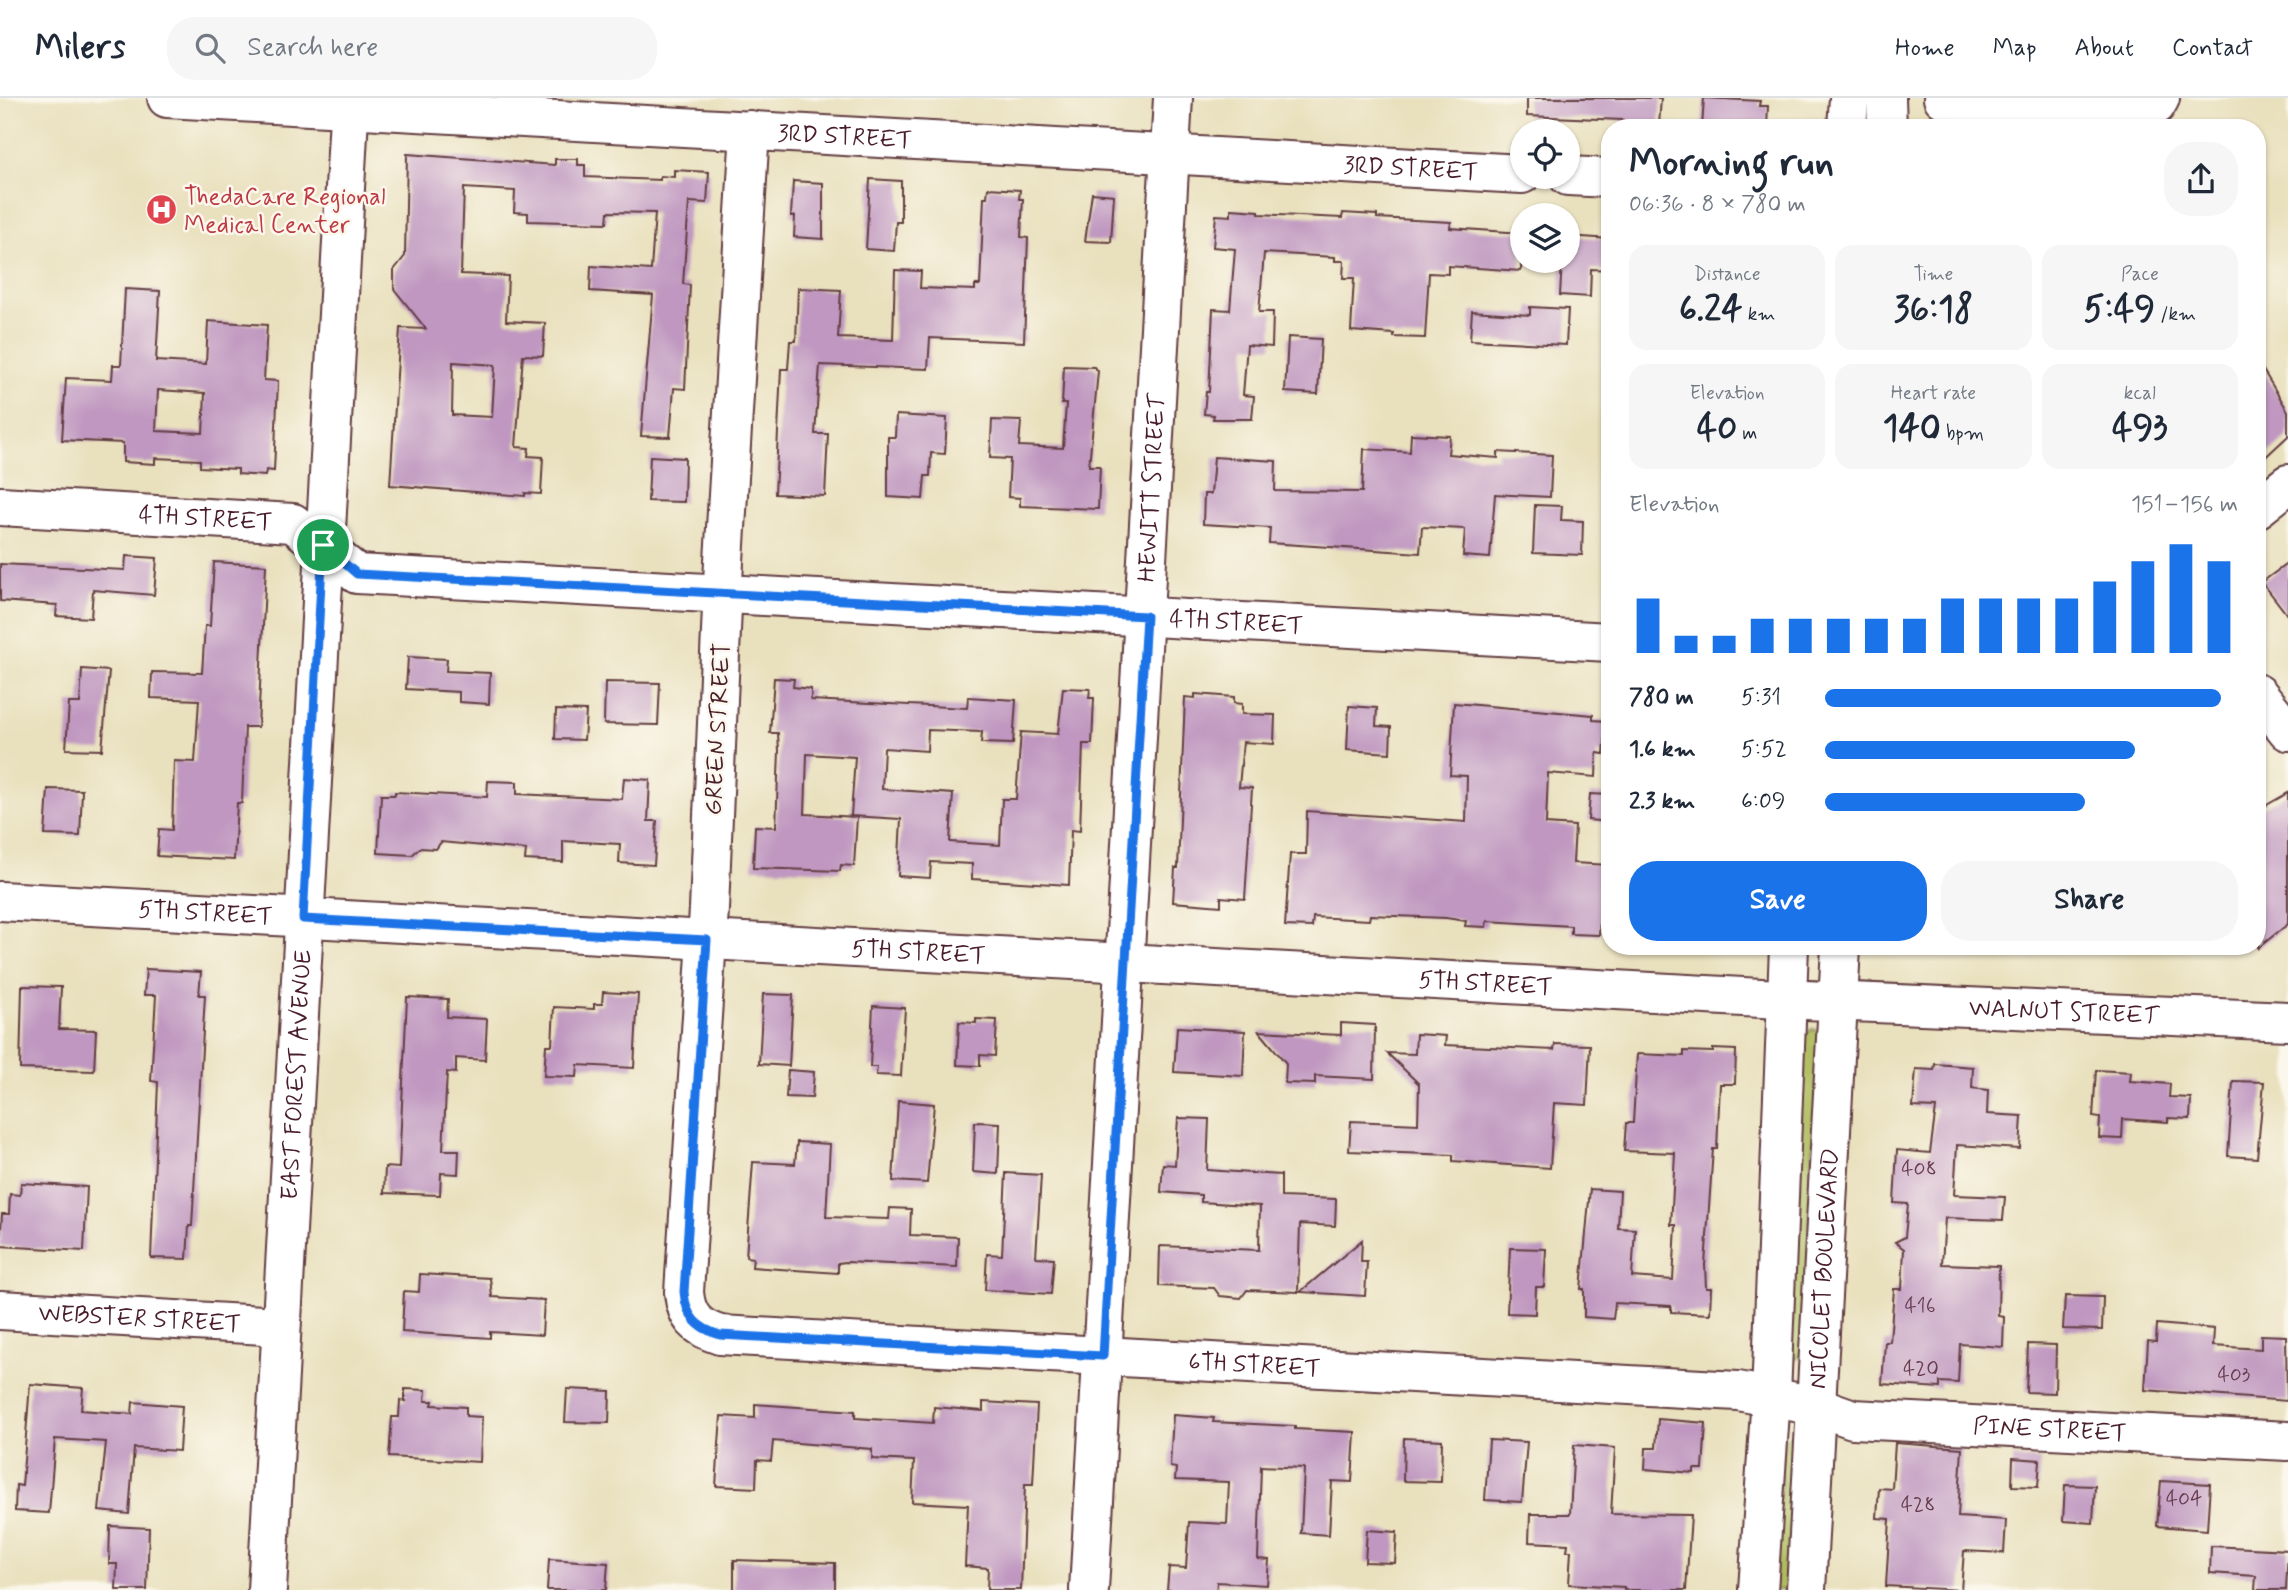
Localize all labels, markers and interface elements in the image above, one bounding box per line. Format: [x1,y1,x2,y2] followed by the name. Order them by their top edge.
[167,17,657,80] search box
[35,26,125,70] text: Milers
[191,29,229,67] icon: search
[247,31,378,65] text: Search here
[1895,33,1955,64] text: Home
[1993,33,2037,64] text: Map
[2075,33,2134,64] text: About
[2172,33,2253,64] text: Contact
[777,118,913,157] street label: 3RD STREET
[1510,119,1580,273] map controls
[1510,119,1580,189] button: locate
[1629,139,1834,188] text: Morning run
[2164,142,2238,216] button: share
[1343,150,1479,189] street label: 3RD STREET
[184,182,386,241] place label: ThedaCare Regional Medical Center
[1629,190,1806,220] text: 06:36 · 8 × 780 m
[144,193,178,227] hospital icon: ThedaCare Regional Medical Center
[1510,203,1580,273] button: layers
[1694,262,1761,287] text: Distance
[1914,262,1953,287] text: Time
[2121,262,2159,287] text: Pace
[1679,287,1743,333] text: 6.24
[1894,287,1973,333] text: 36:18
[2083,287,2155,333] text: 5:49
[1743,302,1775,327] text: km
[2155,302,2196,327] text: /km
[1690,381,1765,406] text: Elevation
[1891,381,1976,406] text: Heart rate
[2124,381,2156,406] text: kcal
[1132,392,1173,583] street label: HEWITT STREET
[1697,406,1737,452] text: 40
[1883,406,1941,452] text: 140
[2112,406,2168,452] text: 493
[1737,421,1757,446] text: m
[1941,421,1984,446] text: bpm
[1629,490,1720,520] text: Elevation
[2131,490,2238,520] text: 151–156 m
[138,500,273,539] street label: 4TH STREET
[293,515,353,575] pin
[304,526,342,564] icon: arrive
[1169,604,1304,642] street label: 4TH STREET
[698,642,738,816] street label: GREEN STREET
[1629,683,1694,713] text: 780 m
[1741,683,1781,713] text: 5:31
[1629,735,1696,765] text: 1.6 km
[1741,735,1787,765] text: 5:52
[1629,787,1695,817] text: 2.3 km
[1741,787,1785,817] text: 6:09
[1629,861,1927,941] button: Save
[1941,861,2238,941] button: Share
[138,895,274,933] street label: 5TH STREET
[851,934,987,972] street label: 5TH STREET
[275,949,320,1201] street label: EAST FOREST AVENUE
[1418,965,1554,1004] street label: 5TH STREET
[1968,993,2161,1032] street label: WALNUT STREET
[1803,1147,1847,1390] street label: NICOLET BOULEVARD
[1901,1155,1937,1183] house number: 408
[1904,1292,1936,1320] house number: 416
[38,1298,242,1341] street label: WEBSTER STREET
[1188,1347,1321,1385] street label: 6TH STREET
[1903,1355,1939,1383] house number: 420
[2218,1361,2251,1389] house number: 403
[1972,1411,2127,1450] street label: PINE STREET
[2166,1485,2202,1513] house number: 404
[1901,1491,1935,1519] house number: 428

